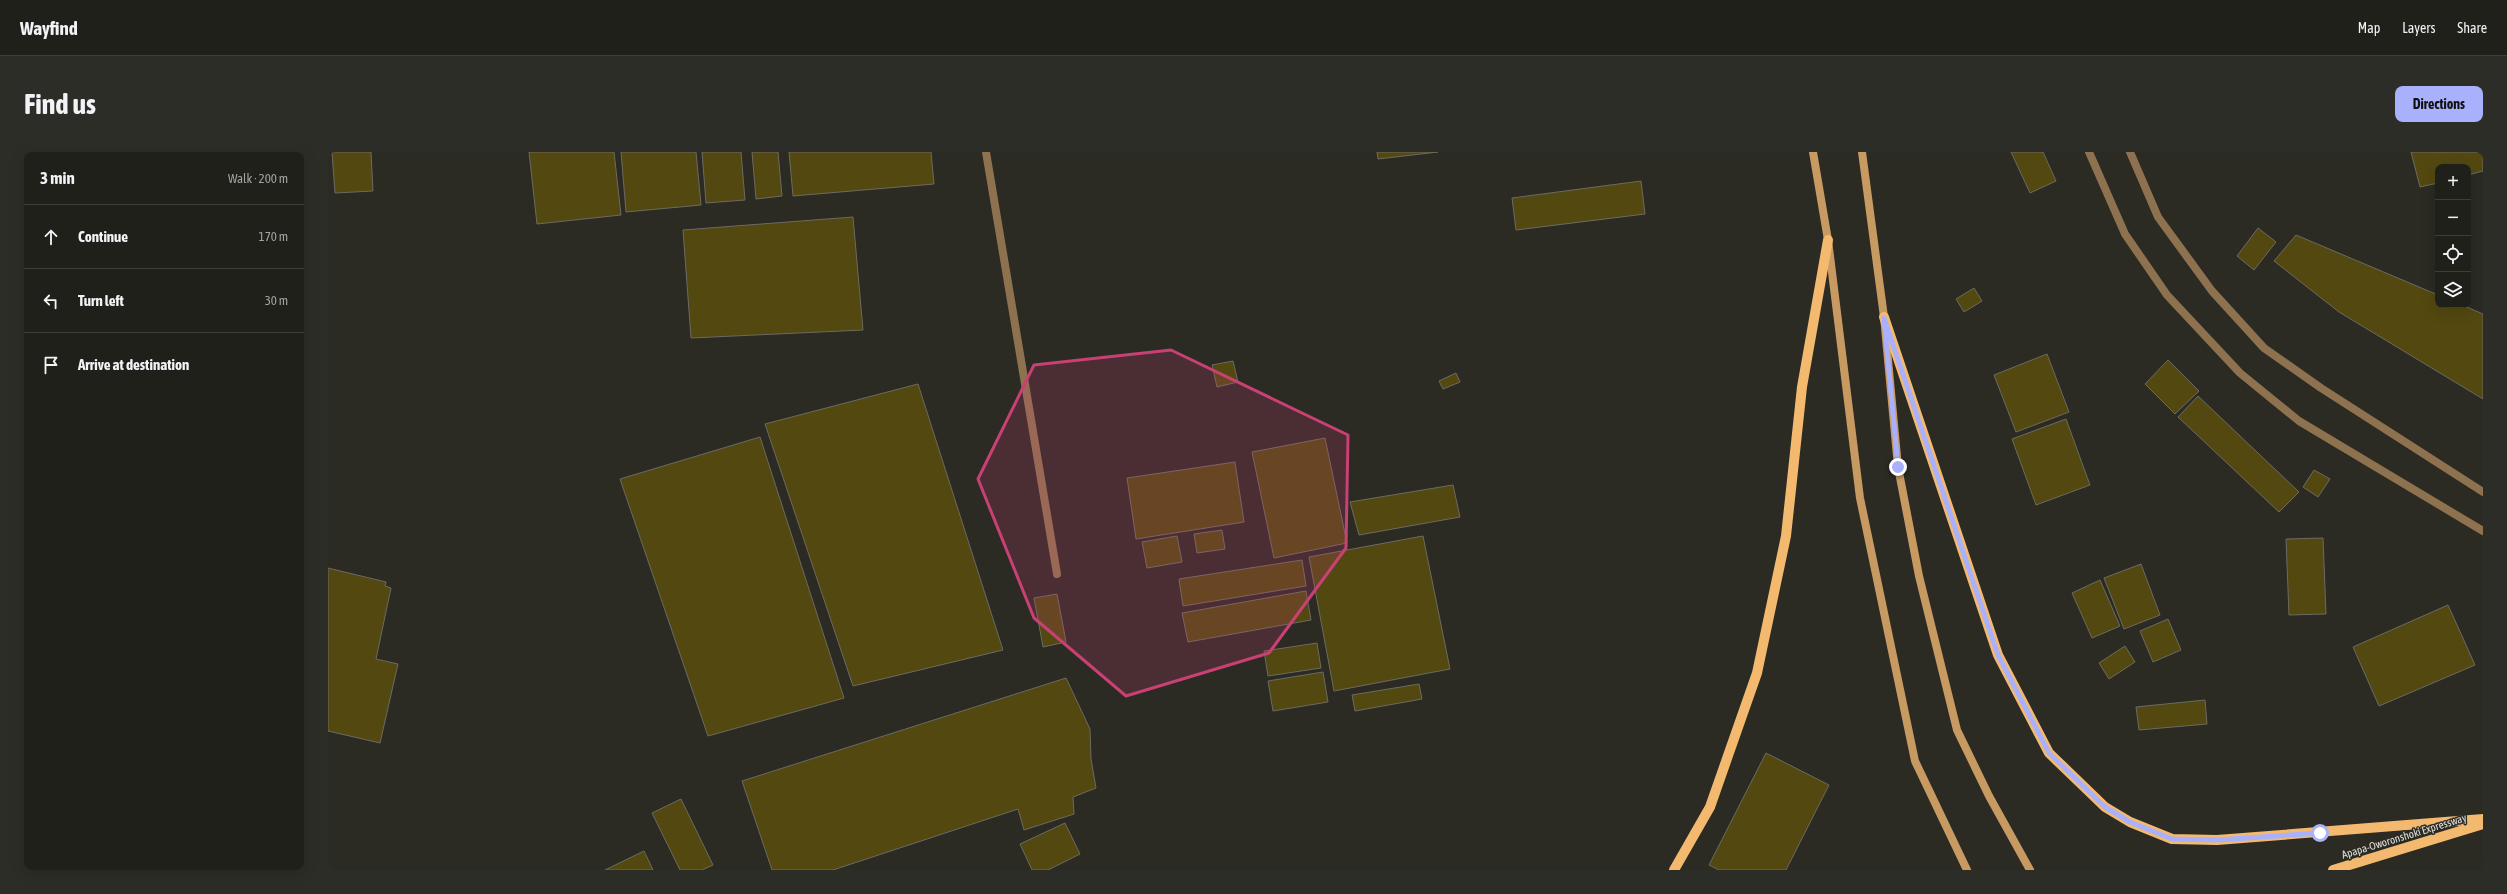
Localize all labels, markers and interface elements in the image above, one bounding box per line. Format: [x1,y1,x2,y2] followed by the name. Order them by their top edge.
[20,17,78,39] text: Wayfind
[2358,20,2380,36] text: Map
[2402,20,2435,36] text: Layers
[2457,20,2487,36] text: Share
[2395,86,2483,122] button: Directions
[24,88,96,120] text: Find us
[2435,164,2471,308] map controls
[2435,164,2471,200] button: +
[40,168,75,188] text: 3 min
[228,171,288,186] text: Walk · 200 m
[2435,200,2471,236] button: −
[40,226,62,248] icon: ahead
[78,228,128,245] text: Continue
[259,229,288,244] text: 170 m
[2435,236,2471,272] button: locate
[2435,272,2471,308] button: layers
[40,290,62,312] icon: left
[78,292,124,309] text: Turn left
[265,293,288,308] text: 30 m
[40,354,62,376] icon: arrive
[78,356,189,373] text: Arrive at destination
[1889,458,1907,476] route end
[2340,811,2468,861] street label: Apapa-Oworonshoki Expressway
[2311,824,2329,842] route start

